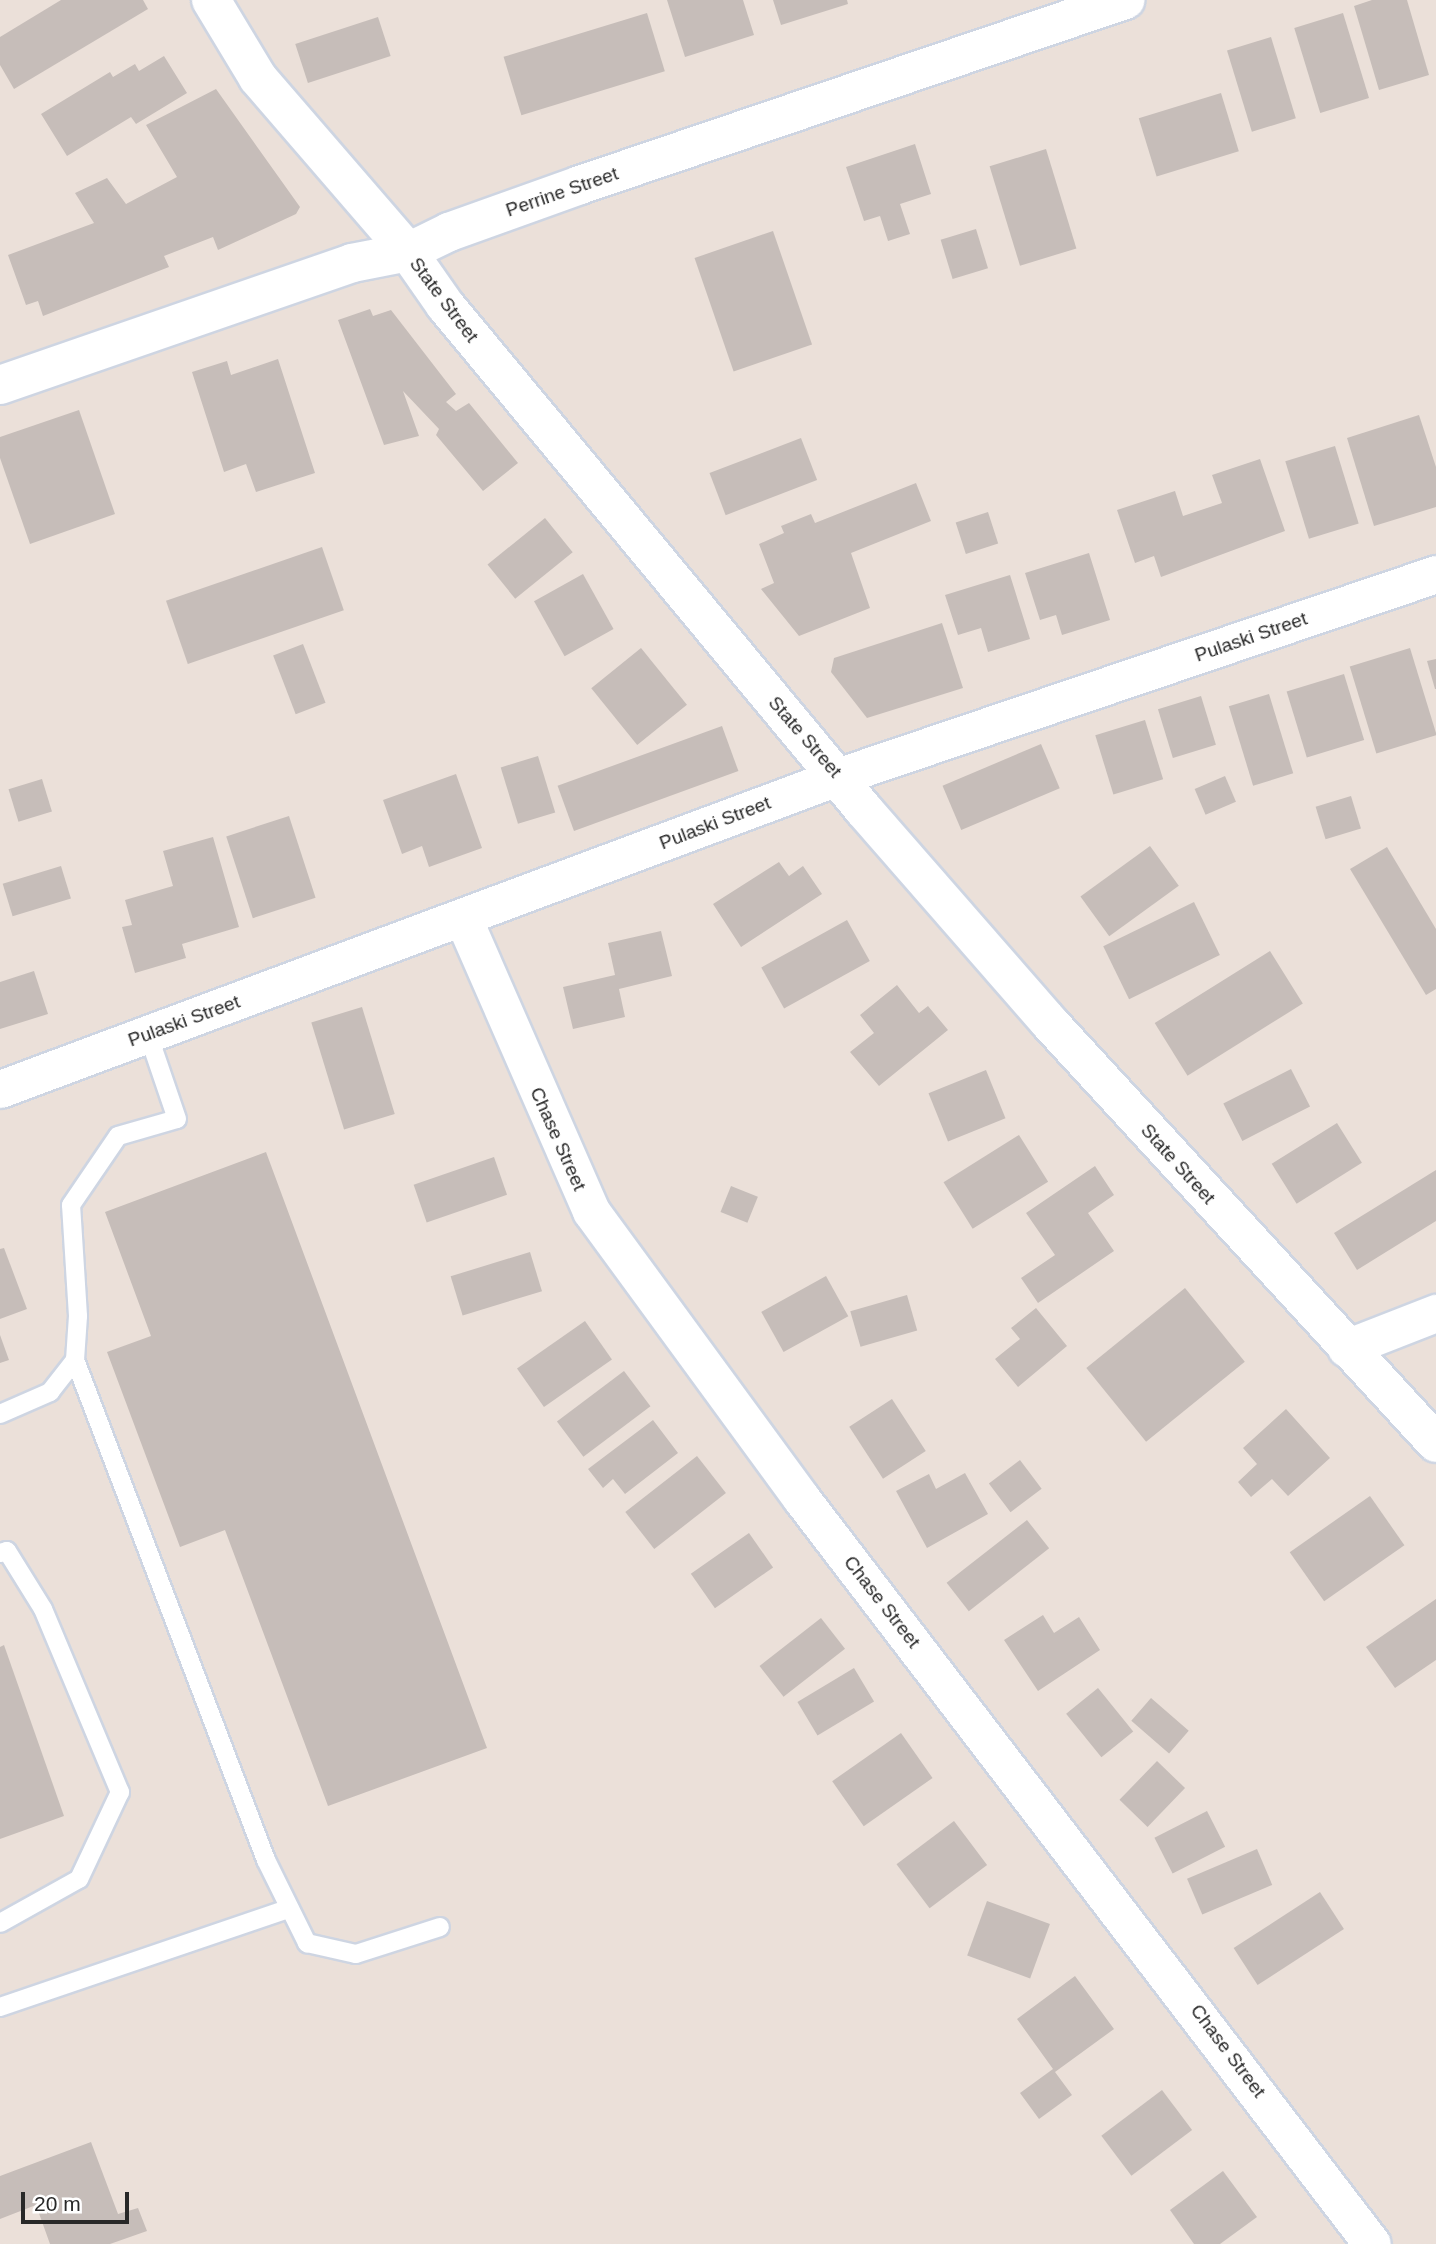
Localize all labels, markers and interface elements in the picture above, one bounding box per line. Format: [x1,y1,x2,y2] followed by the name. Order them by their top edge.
[503,162,621,222] street label: Perrine Street
[405,253,483,347] street label: State Street
[1192,607,1310,667] street label: Pulaski Street
[763,692,847,782] street label: State Street
[656,791,774,855] street label: Pulaski Street
[125,990,243,1052] street label: Pulaski Street
[525,1084,591,1194] street label: Chase Street
[1136,1119,1220,1209] street label: State Street
[839,1551,925,1653] street label: Chase Street
[1186,2000,1270,2102] street label: Chase Street
[24,2178,133,2222] scale bar
[34,2192,81,2215] text: 20 m

